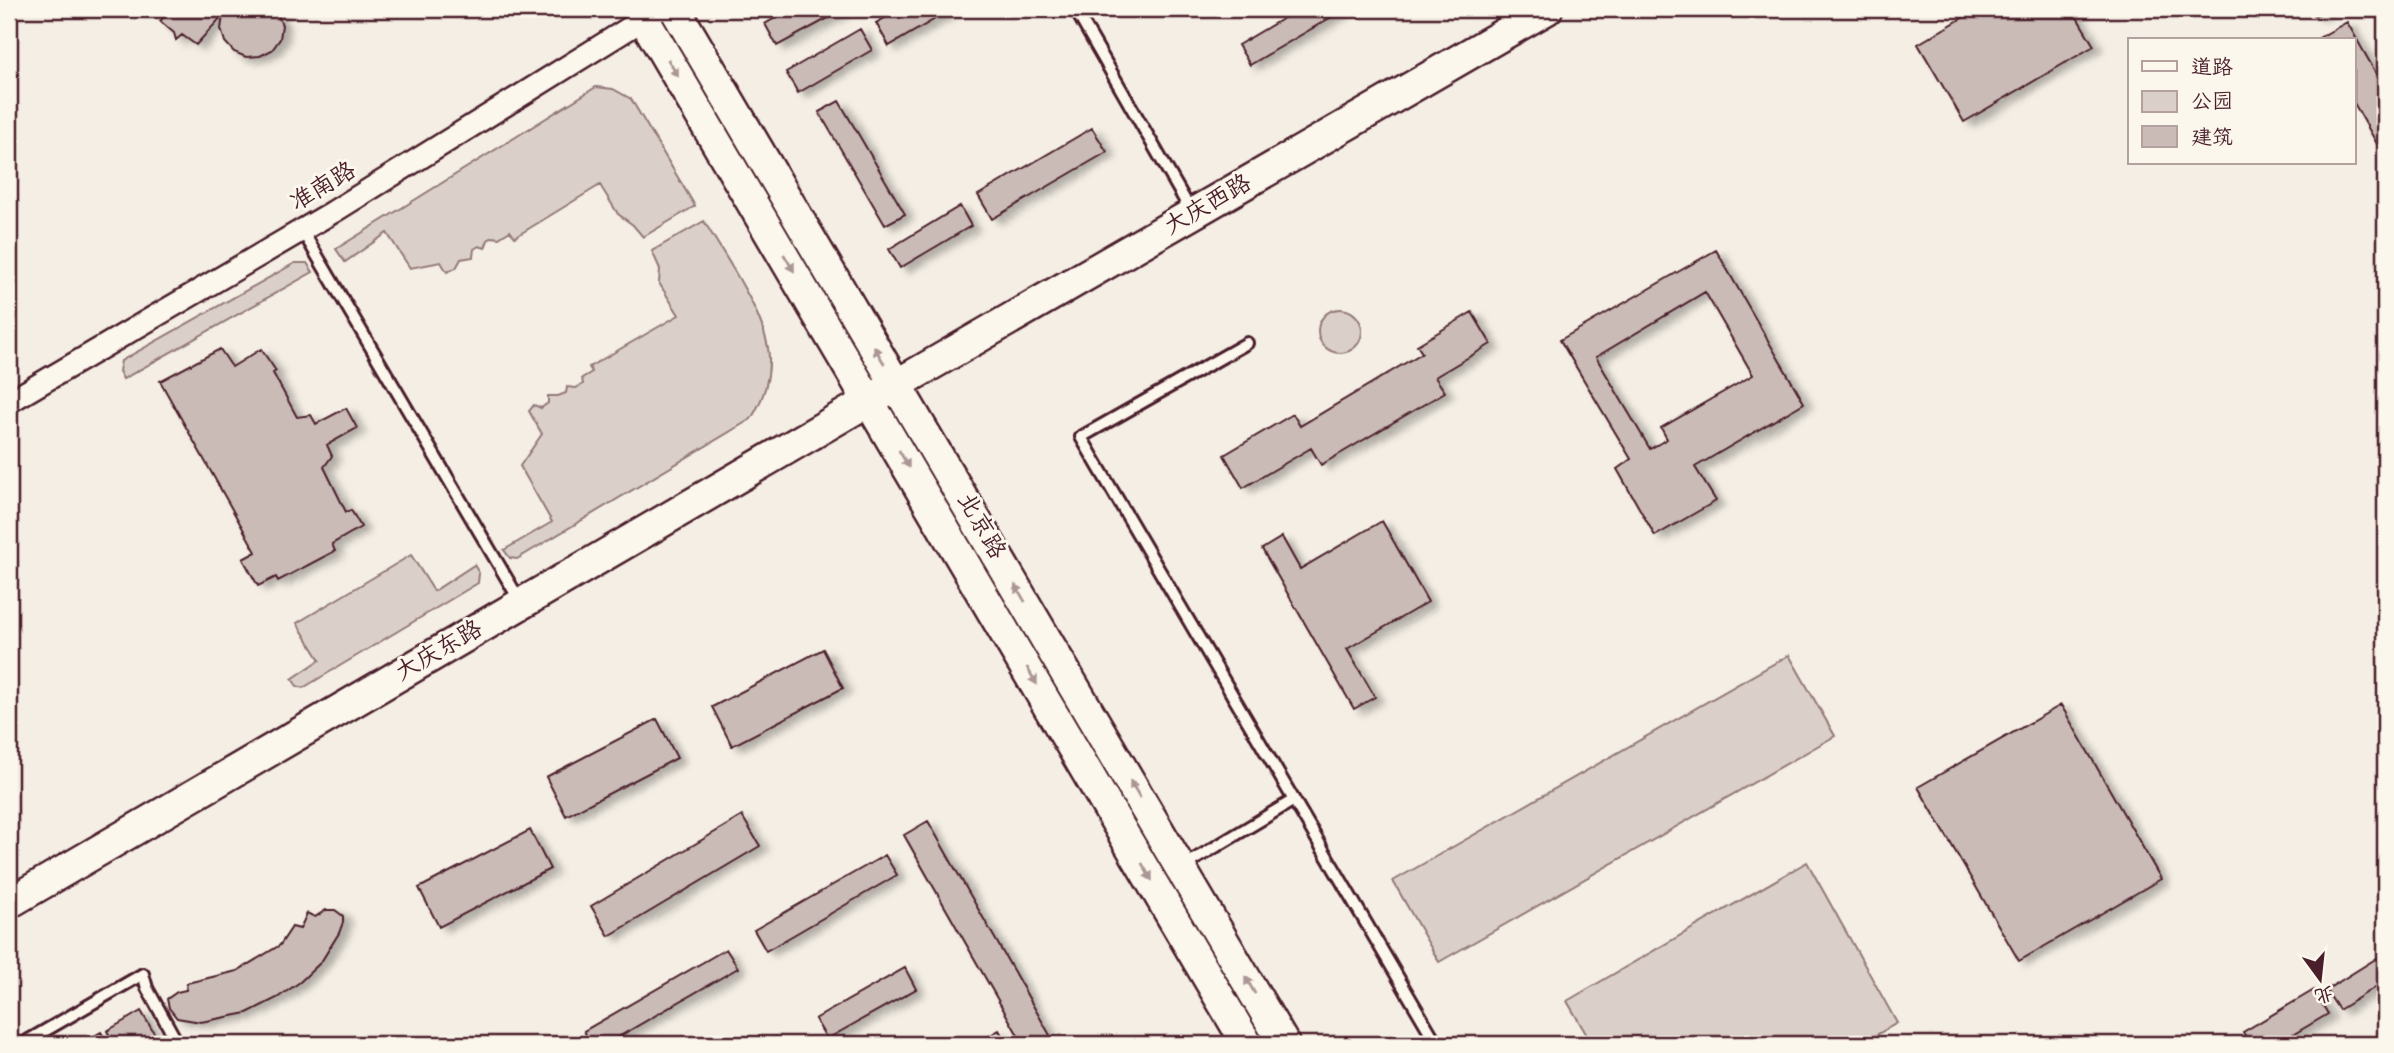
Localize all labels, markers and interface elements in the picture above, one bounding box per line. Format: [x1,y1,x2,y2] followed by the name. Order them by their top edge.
[2128,38,2356,164] legend
[2191,54,2233,82] text: 道路
[667,58,679,77] one-way arrow
[2191,88,2233,116] text: 公园
[2191,124,2233,152] text: 建筑
[284,155,362,219] street label: 准南路
[1159,168,1257,242] street label: 大庆西路
[782,254,795,273] one-way arrow
[873,345,886,364] one-way arrow
[898,449,910,468] one-way arrow
[950,487,1012,565] street label: 北京路
[1014,583,1026,602] one-way arrow
[390,614,488,688] street label: 大庆东路
[1025,667,1038,686] one-way arrow
[1129,779,1141,799] one-way arrow
[1140,863,1153,882] one-way arrow
[2286,944,2356,1014] north arrow
[1244,976,1256,995] one-way arrow
[2312,979,2336,1009] text: 北

